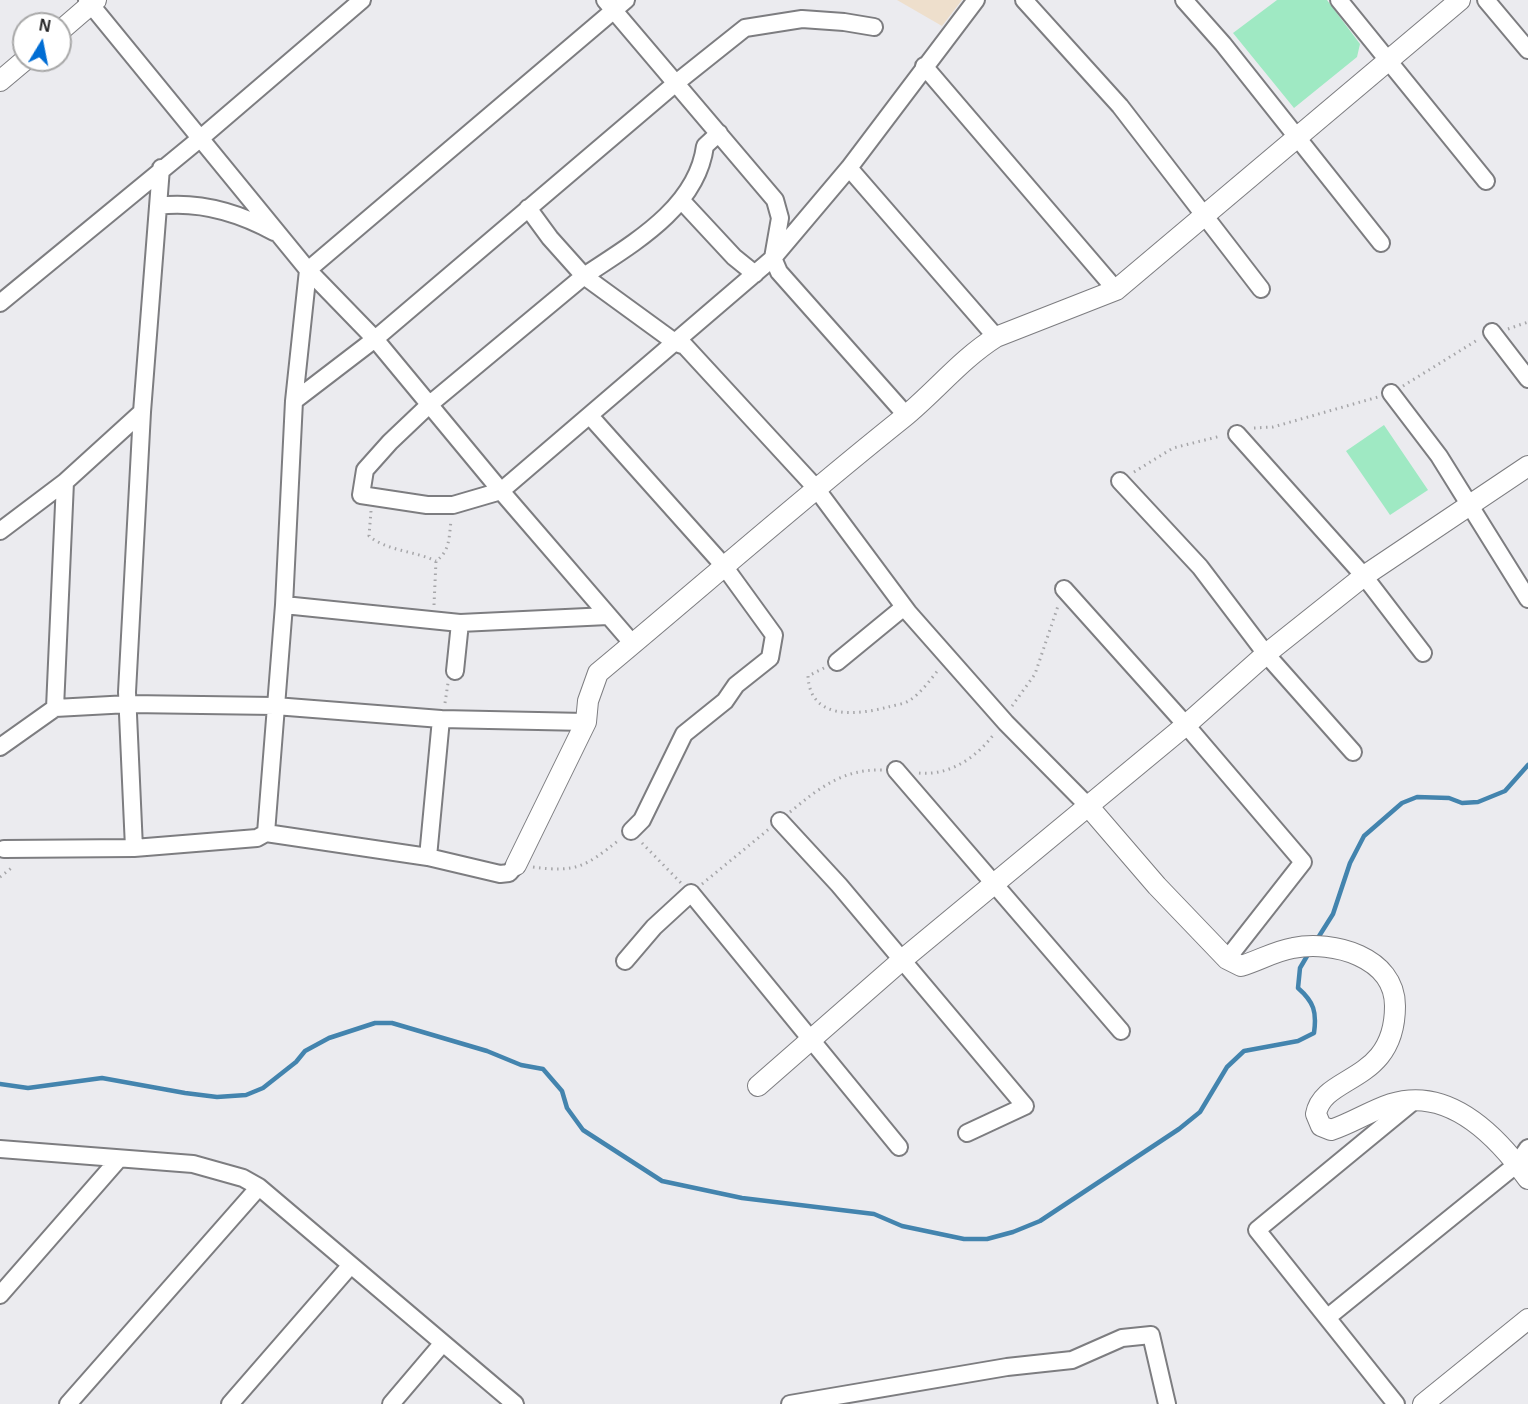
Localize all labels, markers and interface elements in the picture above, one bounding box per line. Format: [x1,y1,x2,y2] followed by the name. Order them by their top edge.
[12,12,72,72] north arrow
[38,16,52,35] text: N

